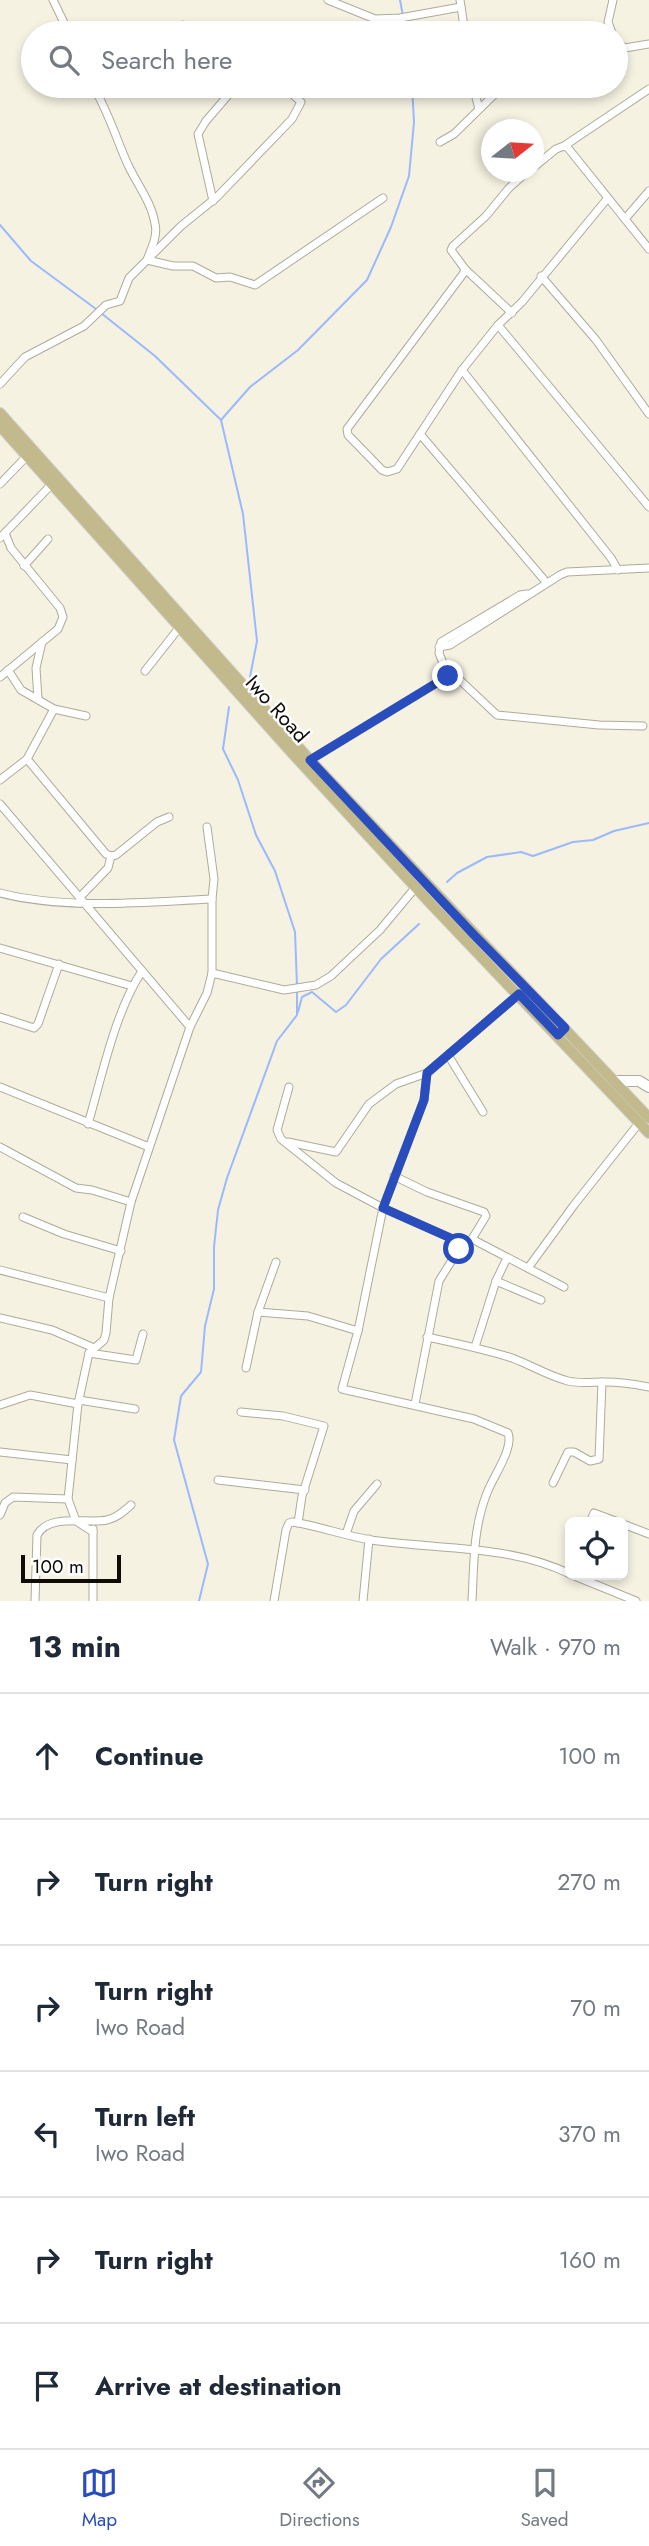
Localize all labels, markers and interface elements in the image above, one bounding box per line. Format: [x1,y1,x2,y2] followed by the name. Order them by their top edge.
[21,21,628,98] search box
[45,41,83,79] icon: search
[101,41,233,79] text: Search here
[481,119,544,182] north arrow
[432,660,463,691] route end
[238,668,316,750] street label: Iwo Road
[443,1233,474,1264] route start
[565,1517,628,1580] map controls
[565,1517,628,1580] button: locate
[21,1552,121,1584] scale bar
[32,1553,84,1580] text: 100 m
[28,1625,121,1668] text: 13 min
[490,1630,621,1664] text: Walk · 970 m
[28,1737,66,1775] icon: ahead
[95,1737,204,1775] text: Continue
[558,1739,621,1773] text: 100 m
[28,1863,66,1901] icon: right
[95,1863,213,1901] text: Turn right
[557,1865,621,1899] text: 270 m
[95,1972,213,2010] text: Turn right
[28,1989,66,2027] icon: right
[570,1991,621,2025] text: 70 m
[95,2010,185,2044] text: Iwo Road
[95,2098,195,2136] text: Turn left
[28,2115,66,2153] icon: left
[558,2117,621,2151] text: 370 m
[95,2136,185,2170] text: Iwo Road
[28,2241,66,2279] icon: right
[95,2241,213,2279] text: Turn right
[559,2243,621,2277] text: 160 m
[28,2367,66,2405] icon: arrive
[95,2367,342,2405] text: Arrive at destination
[80,2464,118,2533] tab: Map
[279,2464,360,2533] tab: Directions
[520,2464,569,2533] tab: Saved

